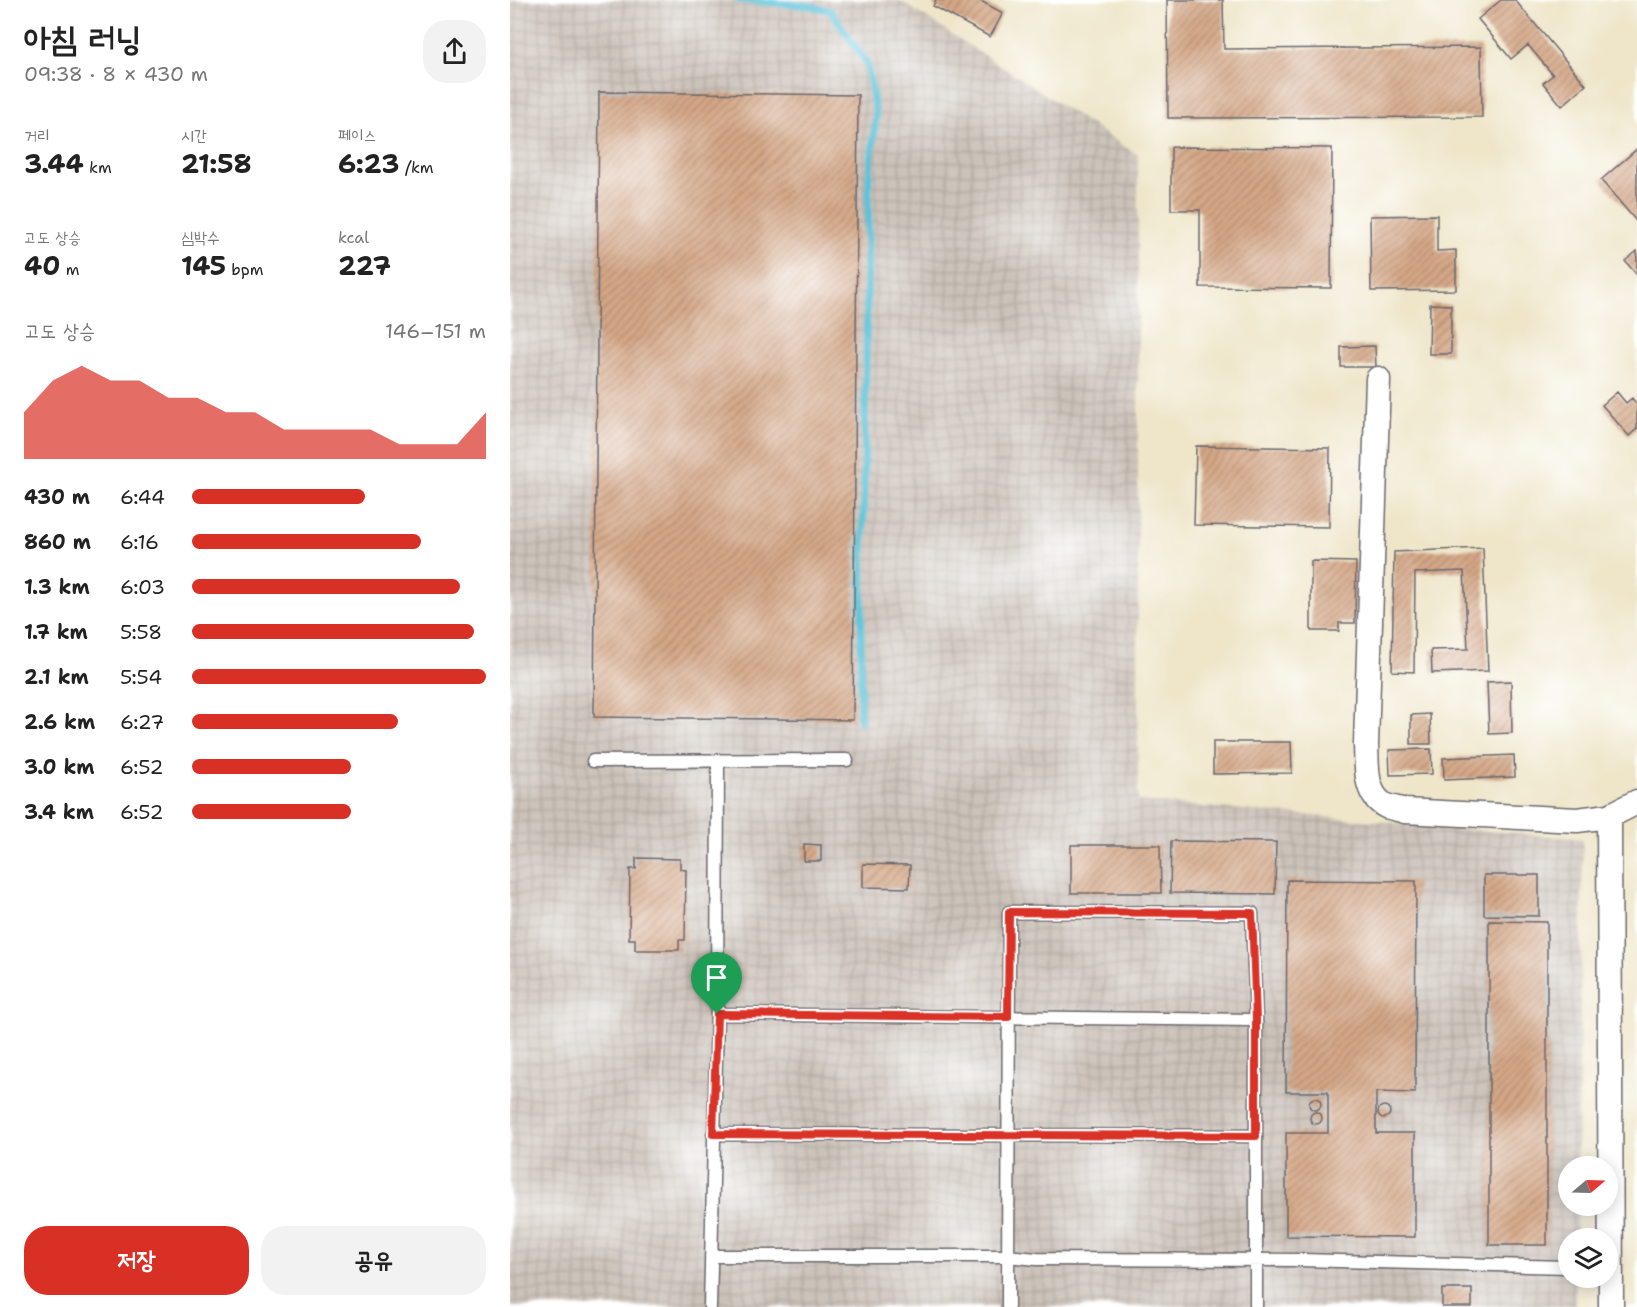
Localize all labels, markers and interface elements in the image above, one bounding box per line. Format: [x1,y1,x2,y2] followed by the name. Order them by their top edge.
[24,16,142,61] text: 아침 러닝
[423,20,486,83] button: share
[24,61,208,87] text: 09:38 · 8 × 430 m
[24,125,50,146] text: 거리
[181,125,207,146] text: 시간
[338,125,377,146] text: 페이스
[24,146,84,181] text: 3.44
[181,146,252,181] text: 21:58
[338,146,400,181] text: 6:23
[84,157,112,178] text: km
[400,157,434,178] text: /km
[24,227,81,248] text: 고도 상승
[181,227,220,248] text: 심박수
[338,227,369,248] text: kcal
[24,248,60,283] text: 40
[181,248,226,283] text: 145
[338,248,391,283] text: 227
[60,259,80,280] text: m
[226,259,264,280] text: bpm
[24,318,95,344] text: 고도 상승
[385,318,486,344] text: 146–151 m
[24,484,90,510] text: 430 m
[120,484,165,510] text: 6:44
[24,529,91,555] text: 860 m
[120,529,159,555] text: 6:16
[24,574,90,600] text: 1.3 km
[120,574,165,600] text: 6:03
[24,619,88,645] text: 1.7 km
[120,619,162,645] text: 5:58
[24,664,89,690] text: 2.1 km
[120,664,162,690] text: 5:54
[24,709,95,735] text: 2.6 km
[120,709,164,735] text: 6:27
[24,754,95,780] text: 3.0 km
[120,754,164,780] text: 6:52
[24,799,94,825] text: 3.4 km
[120,799,164,825] text: 6:52
[691,952,742,1014] pin
[700,961,733,994] icon: arrive
[1558,1156,1618,1216] north arrow
[1558,1156,1618,1288] map controls
[24,1226,249,1295] button: 저장
[261,1226,486,1295] button: 공유
[1558,1228,1618,1288] button: layers

